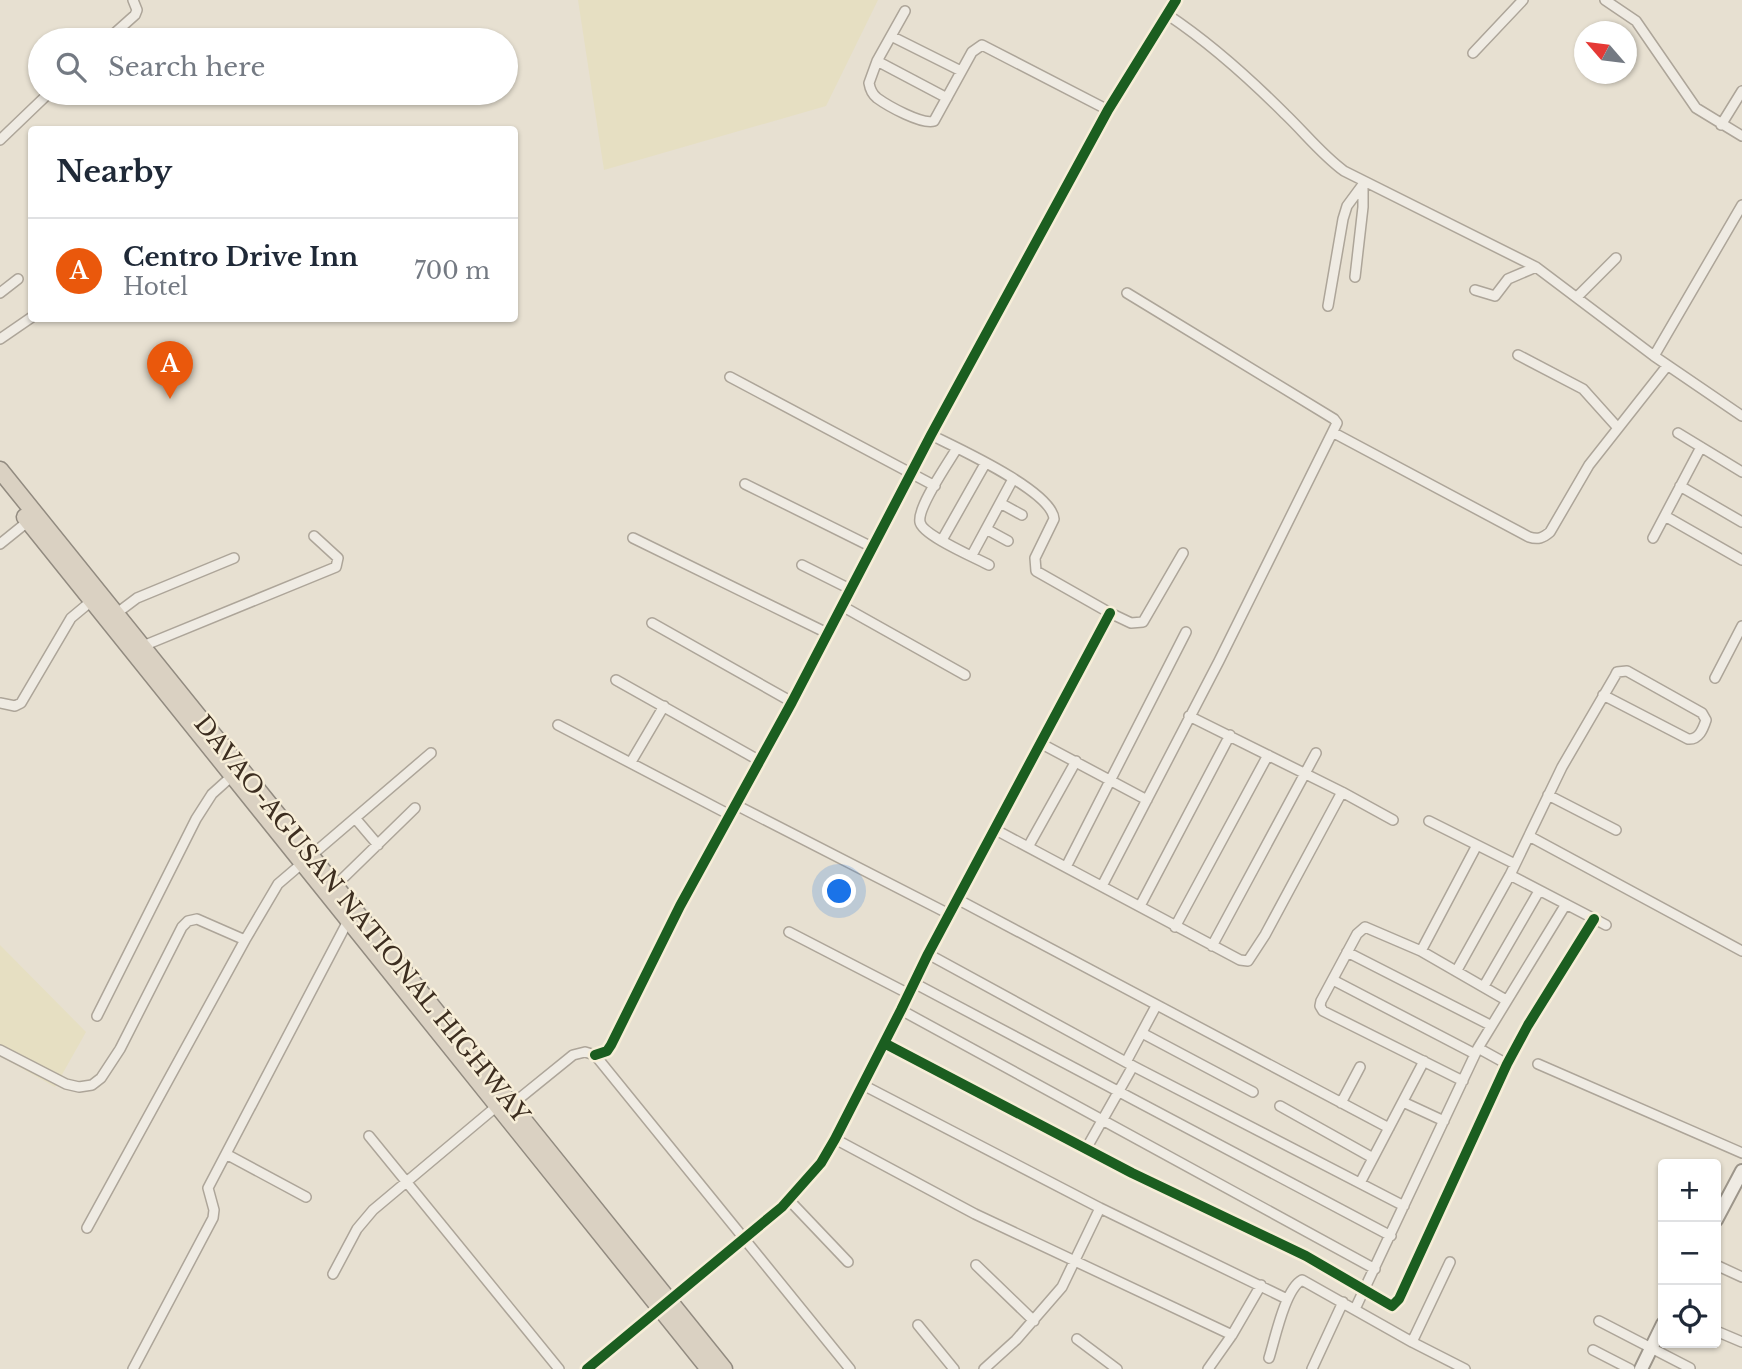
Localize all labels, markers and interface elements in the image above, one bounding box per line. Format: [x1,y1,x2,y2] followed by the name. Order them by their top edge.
[1574,21,1637,84] north arrow
[28,28,518,105] search box
[52,48,90,86] icon: search
[108,51,265,83] text: Search here
[56,153,172,190] text: Nearby
[123,241,358,273] text: Centro Drive Inn
[70,257,88,285] text: A
[414,257,490,285] text: 700 m
[123,273,188,301] text: Hotel
[147,341,193,399] pin: A
[188,709,536,1129] street label: DAVAO-AGUSAN NATIONAL HIGHWAY
[822,874,856,908] your location
[1658,1159,1721,1348] map controls
[1658,1159,1721,1222] button: +
[1658,1222,1721,1285] button: −
[1658,1285,1721,1348] button: locate

